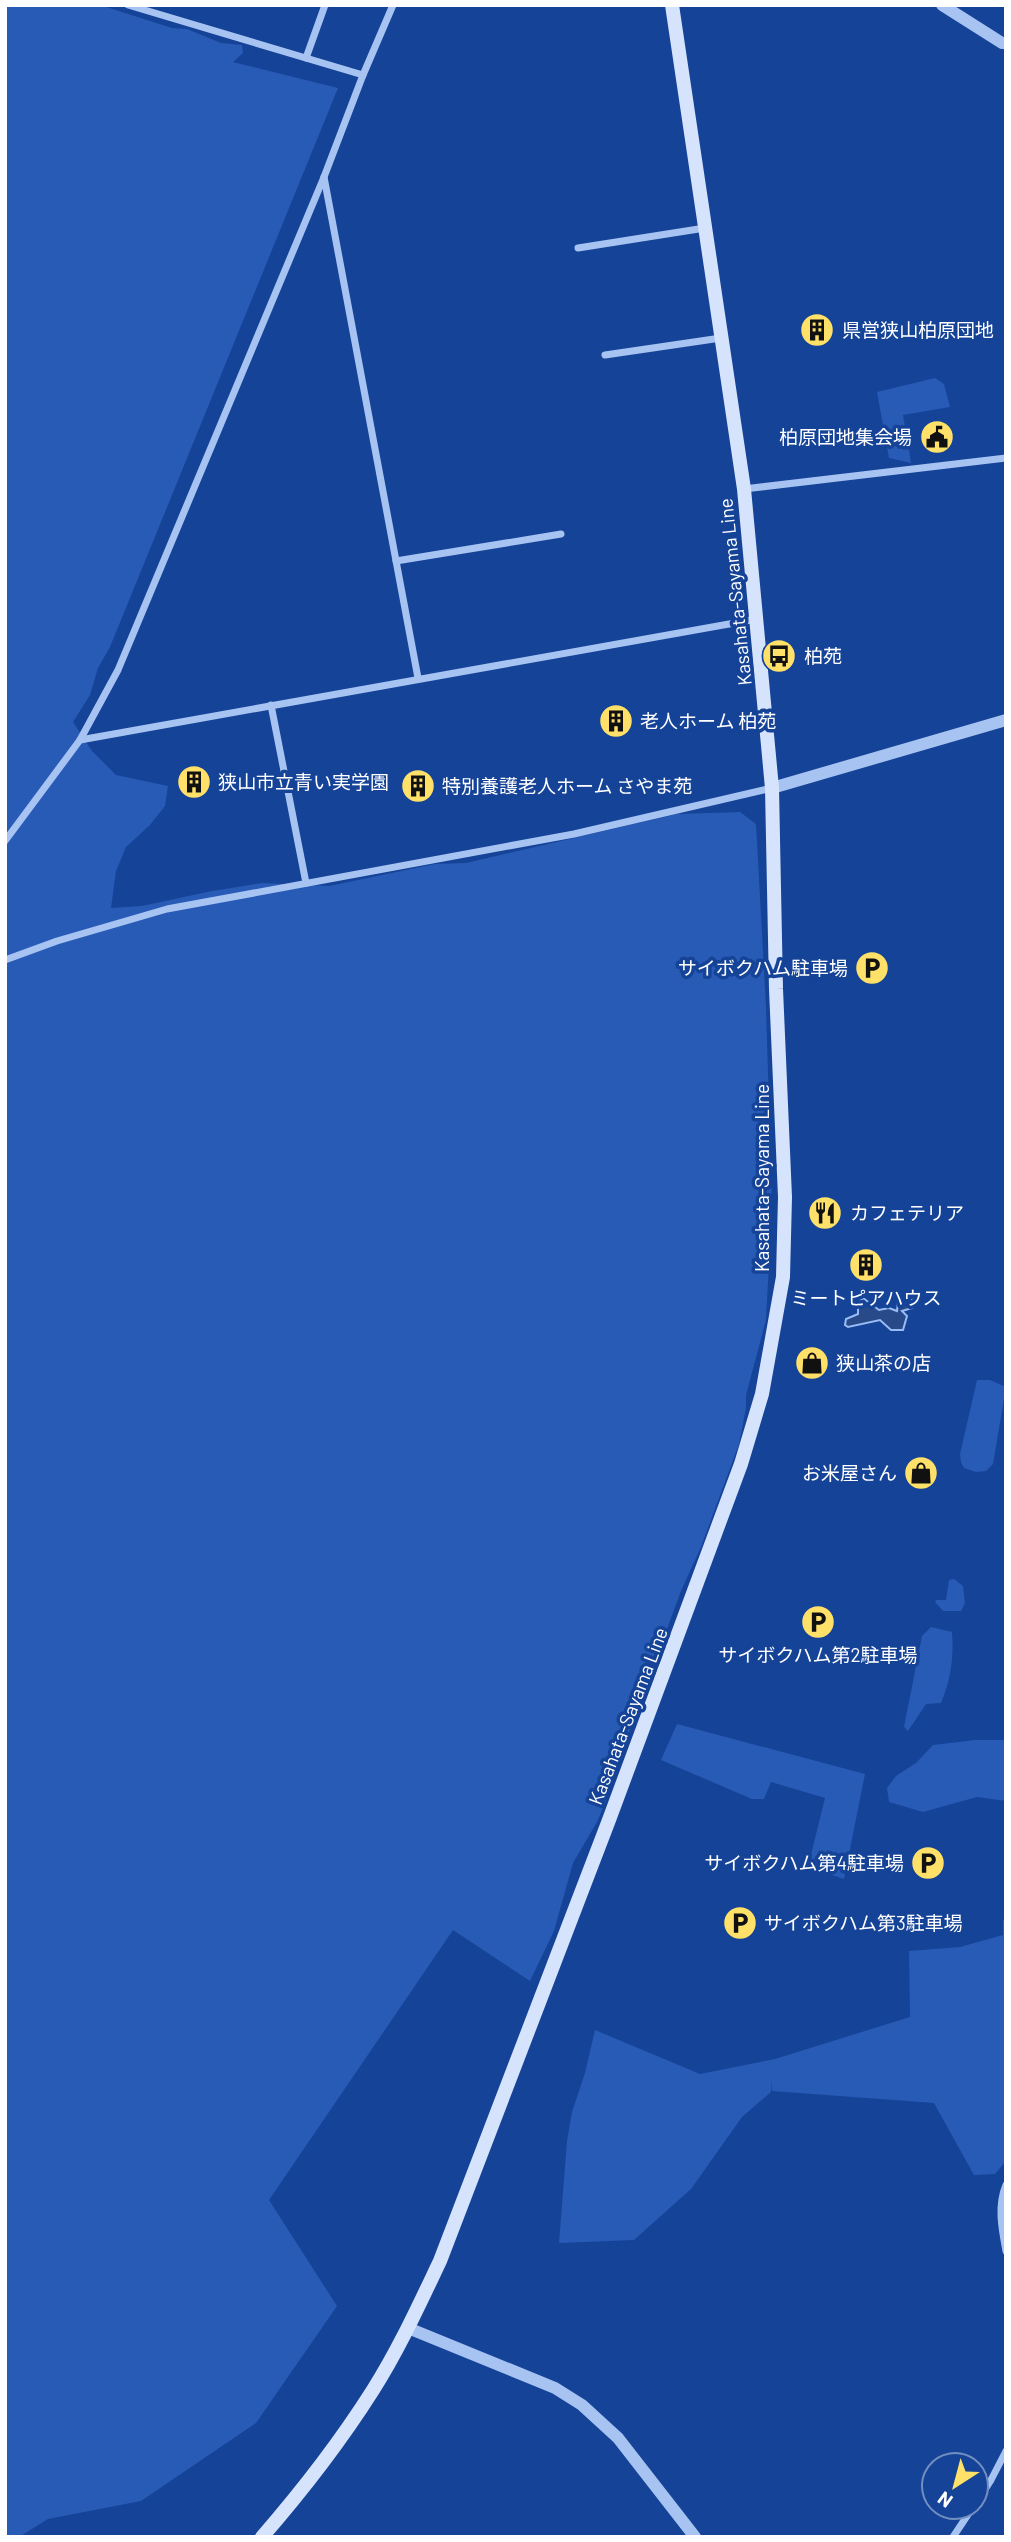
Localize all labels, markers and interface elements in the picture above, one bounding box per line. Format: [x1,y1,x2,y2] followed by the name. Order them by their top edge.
[798,311,836,349] building icon: 県営狭山柏原団地
[842,318,994,341] place label: 県営狭山柏原団地
[918,418,956,456] public building icon: 柏原団地集会場
[779,425,912,448] place label: 柏原団地集会場
[713,497,756,687] street label: Kasahata-Sayama Line
[760,637,798,675] bus stop icon: 柏苑
[804,644,842,667] place label: 柏苑
[597,702,635,740] building icon: 老人ホーム 柏苑
[640,709,776,732] place label: 老人ホーム 柏苑
[175,763,213,801] building icon: 狭山市立青い実学園
[399,767,437,805] building icon: 特別養護老人ホーム さやま苑
[218,770,389,793] place label: 狭山市立青い実学園
[442,774,692,797] place label: 特別養護老人ホーム さやま苑
[853,949,891,987] parking icon: サイボクハム駐車場
[678,956,848,979] place label: サイボクハム駐車場
[750,1084,773,1272] street label: Kasahata-Sayama Line
[806,1194,844,1232] restaurant icon: カフェテリア
[850,1201,964,1224] place label: カフェテリア
[847,1246,885,1284] building icon: ミートピアハウス
[790,1286,942,1309] place label: ミートピアハウス
[793,1344,831,1382] shop icon: 狭山茶の店
[836,1351,931,1374] place label: 狭山茶の店
[902,1454,940,1492] shop icon: お米屋さん
[802,1461,897,1484] place label: お米屋さん
[799,1603,837,1641] parking icon: サイボクハム第2駐車場
[583,1624,672,1808] street label: Kasahata-Sayama Line
[718,1643,918,1666] place label: サイボクハム第2駐車場
[909,1844,947,1882] parking icon: サイボクハム第4駐車場
[704,1851,904,1874] place label: サイボクハム第4駐車場
[721,1904,759,1942] parking icon: サイボクハム第3駐車場
[764,1911,963,1934] place label: サイボクハム第3駐車場
[920,2451,990,2521] north arrow
[933,2487,957,2513] text: N

